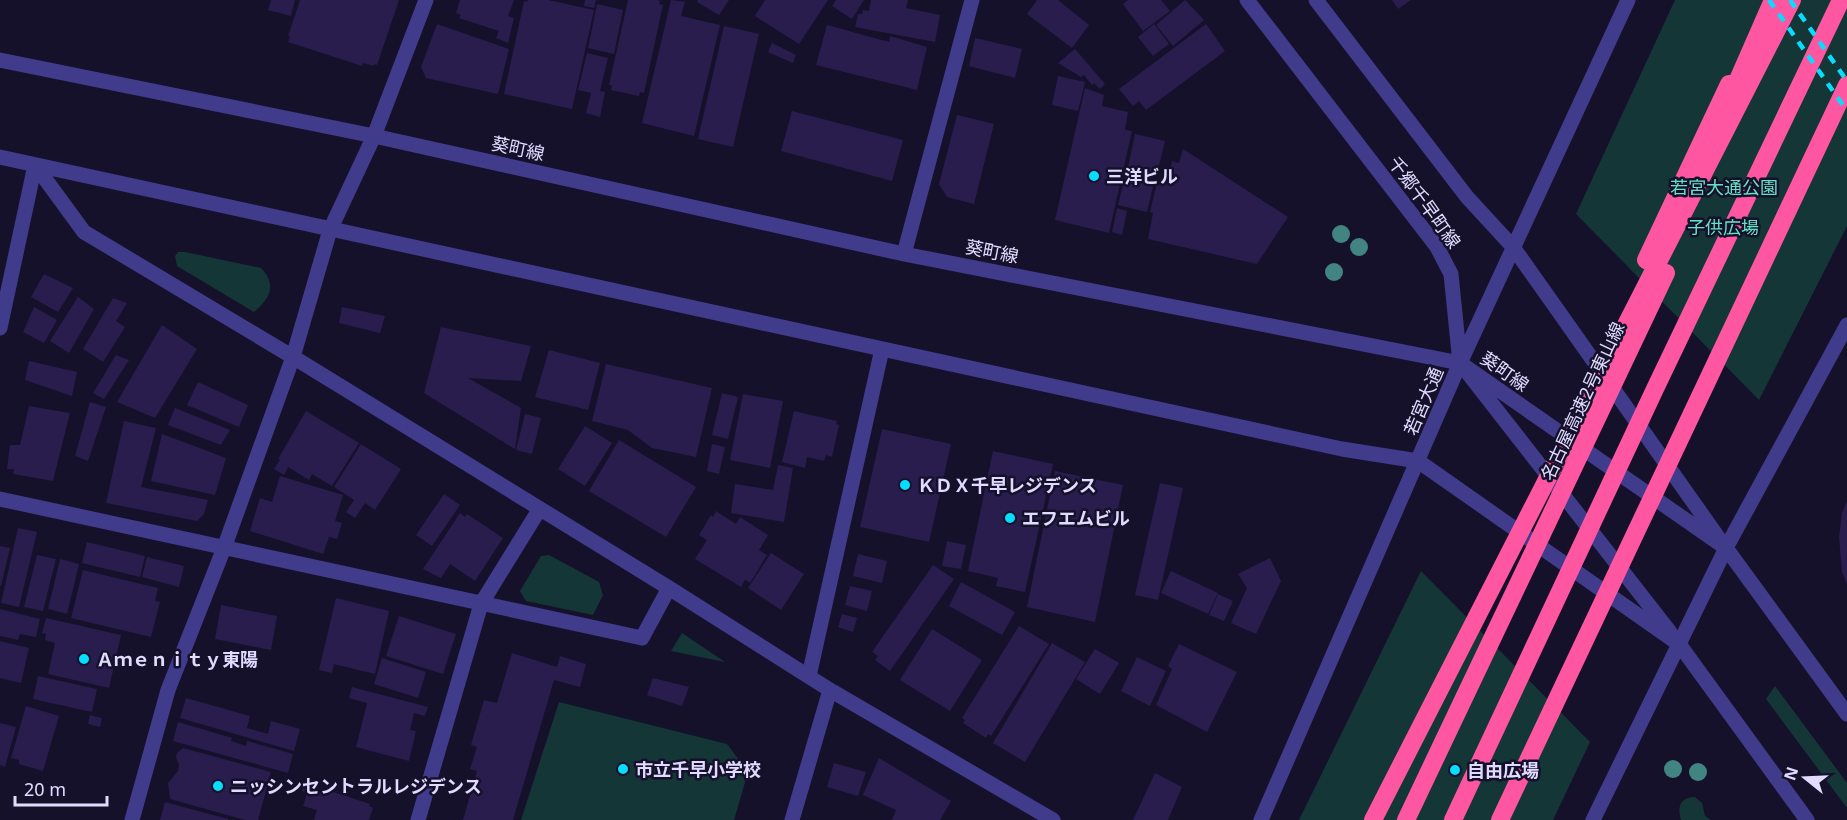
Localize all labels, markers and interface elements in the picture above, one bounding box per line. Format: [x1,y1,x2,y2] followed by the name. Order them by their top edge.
[489,131,547,165] street label: 葵町線
[1384,151,1466,253] street label: 千郷千早町線
[1106,164,1178,188] place label: 三洋ビル
[1087,169,1101,183] marker: 三洋ビル
[1670,175,1778,199] park label: 若宮大通公園
[1687,215,1759,239] park label: 子供広場
[963,234,1021,268] street label: 葵町線
[1535,318,1629,484] street label: 名古屋高速2号東山線
[1476,346,1534,396] street label: 葵町線
[1398,363,1448,439] street label: 若宮大通
[917,473,1097,497] place label: ＫＤＸ千早レジデンス
[898,478,912,492] marker: ＫＤＸ千早レジデンス
[1022,506,1130,530] place label: エフエムビル
[1003,511,1017,525] marker: エフエムビル
[96,647,258,671] place label: Ａｍｅｎｉｔｙ東陽
[77,652,91,666] marker: Ａｍｅｎｉｔｙ東陽
[1775,748,1835,808] north arrow
[635,757,761,781] place label: 市立千早小学校
[1467,758,1539,782] place label: 自由広場
[616,762,630,776] marker: 市立千早小学校
[1448,763,1462,777] marker: 自由広場
[1778,764,1803,783] text: N
[15,769,106,807] scale bar
[230,774,482,798] place label: ニッシンセントラルレジデンス
[24,777,66,801] text: 20 m
[211,779,225,793] marker: ニッシンセントラルレジデンス

